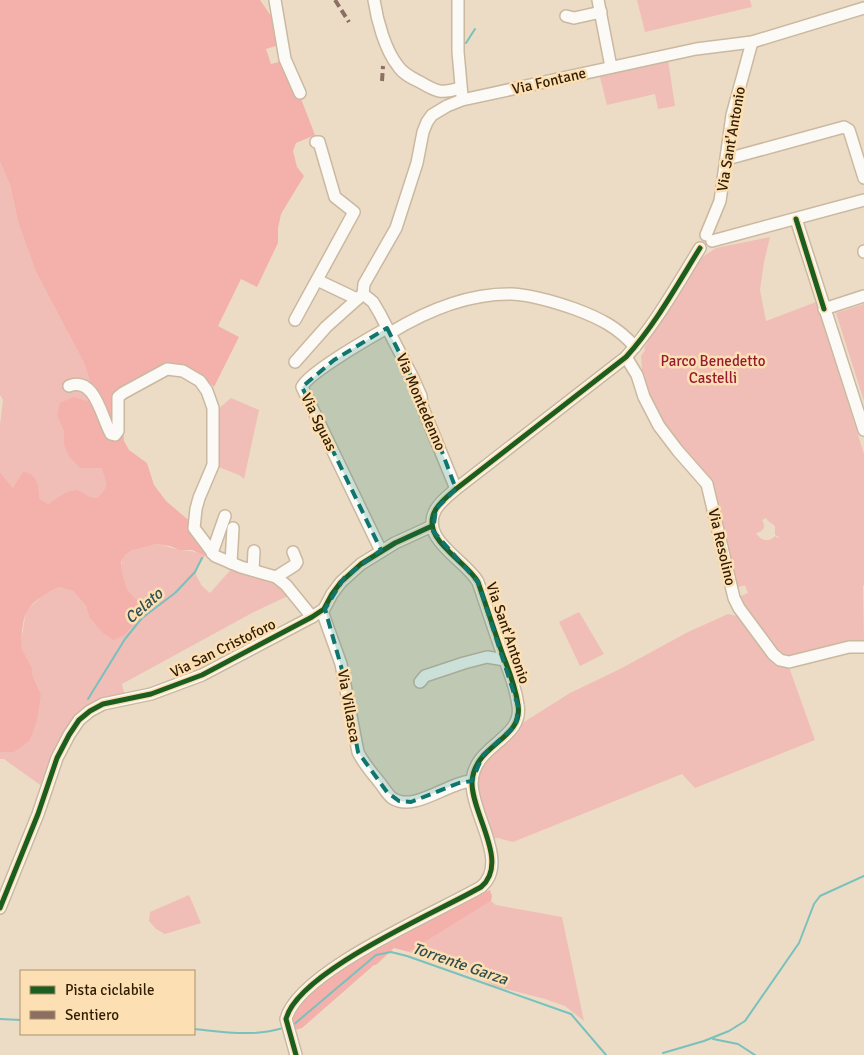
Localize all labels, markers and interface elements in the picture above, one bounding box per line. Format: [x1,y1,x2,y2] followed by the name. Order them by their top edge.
[510,64,588,98] street label: Via Fontane
[713,85,749,193] street label: Via Sant'Antonio
[392,351,450,454] street label: Via Montedenno
[661,352,766,387] park label: Parco Benedetto Castelli
[297,390,341,454] street label: Via Sguas
[704,507,740,588] street label: Via Resolino
[482,580,534,686] street label: Via Sant'Antonio
[121,584,168,628] water label: Celato
[167,615,279,681] street label: Via San Cristoforo
[334,668,364,744] street label: Via Villasca
[410,938,511,990] water label: Torrente Garza
[20,970,195,1035] legend
[65,981,154,999] text: Pista ciclabile
[65,1006,119,1024] text: Sentiero

